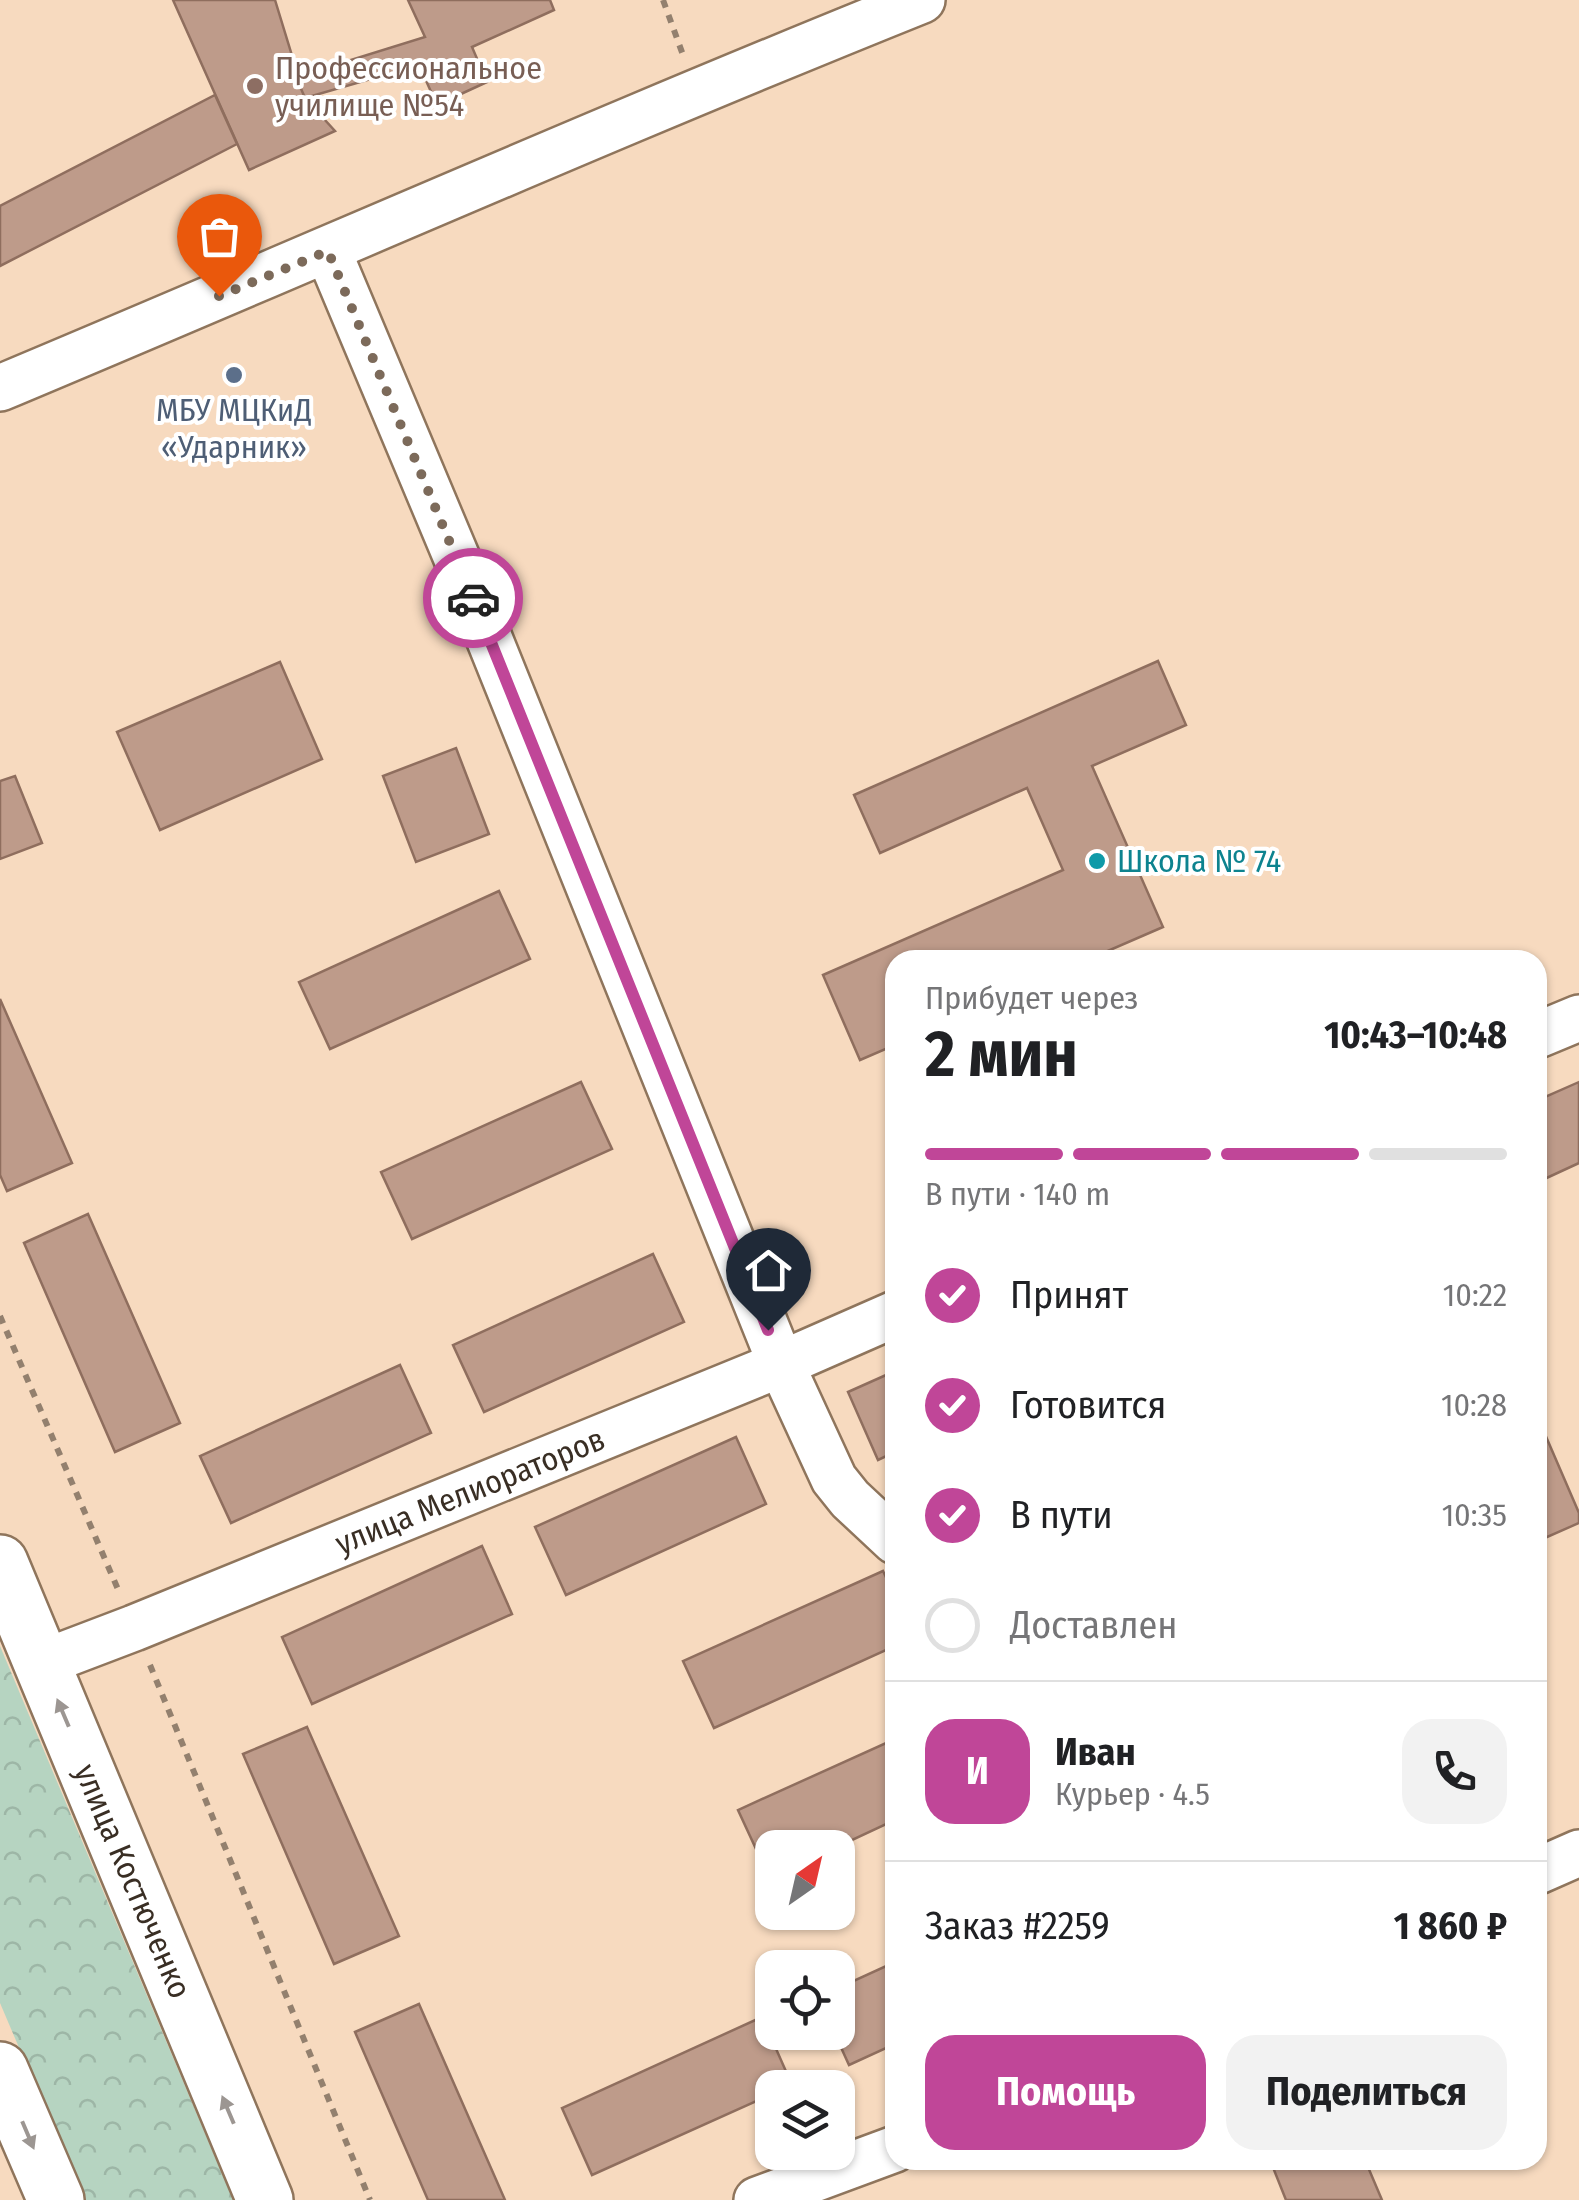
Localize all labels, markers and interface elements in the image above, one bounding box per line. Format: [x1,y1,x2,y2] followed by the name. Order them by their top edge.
[275,49,542,124] place label: Профессиональное училище №54
[244,75,266,97] marker: Профессиональное училище №54
[177,194,262,297] pin
[192,209,247,264] icon: bag
[223,364,245,386] marker: МБУ МЦКиД «Ударник»
[156,391,312,466] place label: МБУ МЦКиД «Ударник»
[423,548,523,648] courier
[446,571,501,626] icon: car
[1117,842,1281,880] place label: Школа № 74
[1086,850,1108,872] marker: Школа № 74
[925,979,1138,1017] text: Прибудет через
[1324,1012,1507,1058] text: 10:43–10:48
[925,1015,1078,1093] text: 2 мин
[925,1175,1110,1213] text: В пути · 140 m
[726,1228,811,1331] pin
[741,1243,796,1298] icon: home
[925,1268,980,1323] icon: check
[1010,1272,1128,1318] text: Принят
[1443,1276,1507,1314] text: 10:22
[925,1378,980,1433] icon: check
[1010,1382,1166,1428] text: Готовится
[1441,1386,1507,1424] text: 10:28
[330,1420,610,1562] street label: улица Мелиораторов
[925,1488,980,1543] icon: check
[1010,1492,1113,1538] text: В пути
[1442,1496,1507,1534] text: 10:35
[1010,1602,1177,1648] text: Доставлен
[54,1698,70,1728] one-way arrow
[1402,1719,1507,1824] button: phone
[1055,1729,1136,1775] text: Иван
[966,1748,989,1794] text: И
[67,1758,199,2004] street label: улица Костюченко
[1055,1775,1210,1813] text: Курьер · 4.5
[755,1830,855,1930] north arrow
[755,1830,855,2170] map controls
[925,1903,1110,1949] text: Заказ #2259
[1394,1903,1507,1949] text: 1 860 ₽
[755,1950,855,2050] button: locate
[925,2035,1206,2150] button: Помощь
[1226,2035,1507,2150] button: Поделиться
[755,2070,855,2170] button: layers
[219,2095,235,2125] one-way arrow
[20,2120,36,2150] one-way arrow

